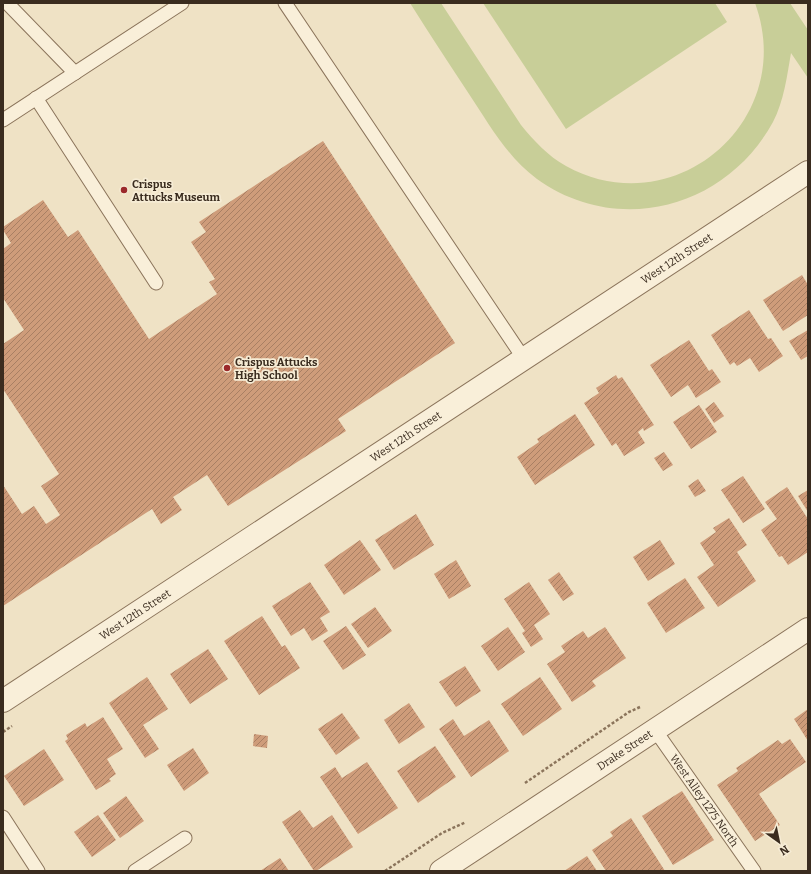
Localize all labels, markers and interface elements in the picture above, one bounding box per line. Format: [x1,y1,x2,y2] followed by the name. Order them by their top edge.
[132,178,221,204] place label: Crispus Attucks Museum
[119,185,129,195] marker: Crispus Attucks Museum
[639,231,715,287] street label: West 12th Street
[235,356,318,382] place label: Crispus Attucks High School
[222,363,232,373] marker: Crispus Attucks High School
[368,409,444,465] street label: West 12th Street
[97,587,173,643] street label: West 12th Street
[595,727,655,773] street label: Drake Street
[667,752,741,850] street label: West Alley 1275 North
[759,822,799,862] north arrow
[777,842,791,858] text: N

